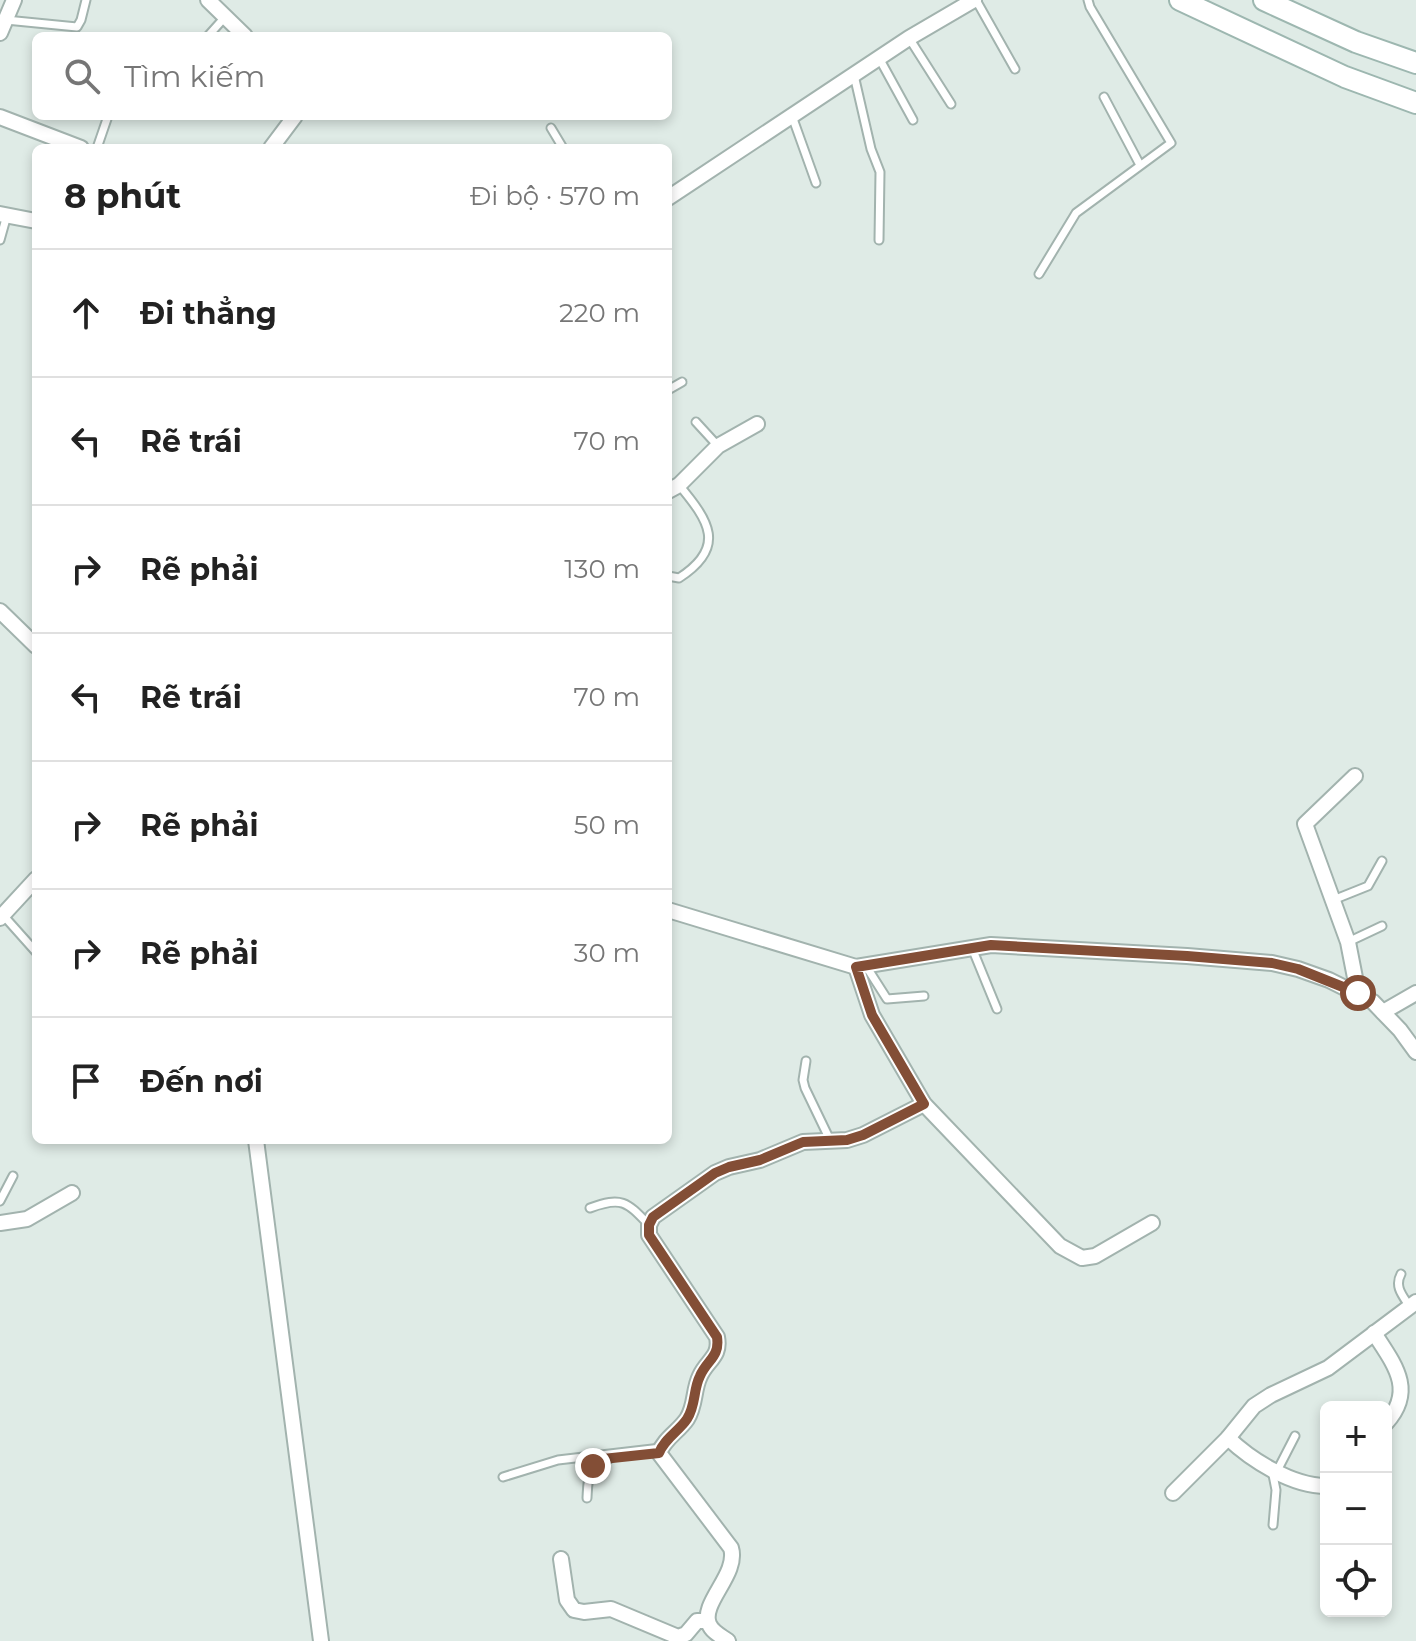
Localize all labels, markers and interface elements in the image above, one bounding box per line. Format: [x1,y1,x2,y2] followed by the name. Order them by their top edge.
[32,32,672,120] search box
[60,54,104,98] icon: search
[124,58,265,95] text: Tìm kiếm
[64,175,181,217] text: 8 phút
[470,180,640,212] text: Đi bộ · 570 m
[64,291,108,335] icon: ahead
[140,295,277,332] text: Đi thẳng
[559,297,640,329] text: 220 m
[64,419,108,463] icon: left
[140,423,242,460] text: Rẽ trái
[574,425,640,457] text: 70 m
[64,547,108,591] icon: right
[140,551,258,588] text: Rẽ phải
[564,553,640,585] text: 130 m
[64,675,108,719] icon: left
[140,679,242,716] text: Rẽ trái
[574,681,640,713] text: 70 m
[64,803,108,847] icon: right
[140,807,258,844] text: Rẽ phải
[574,809,640,841] text: 50 m
[64,931,108,975] icon: right
[140,935,258,972] text: Rẽ phải
[574,937,640,969] text: 30 m
[1340,975,1376,1011] route start
[64,1059,108,1103] icon: arrive
[140,1063,263,1100] text: Đến nơi
[1320,1401,1392,1617] map controls
[1320,1401,1392,1473] button: +
[575,1448,611,1484] route end
[1320,1473,1392,1545] button: −
[1320,1545,1392,1617] button: locate

